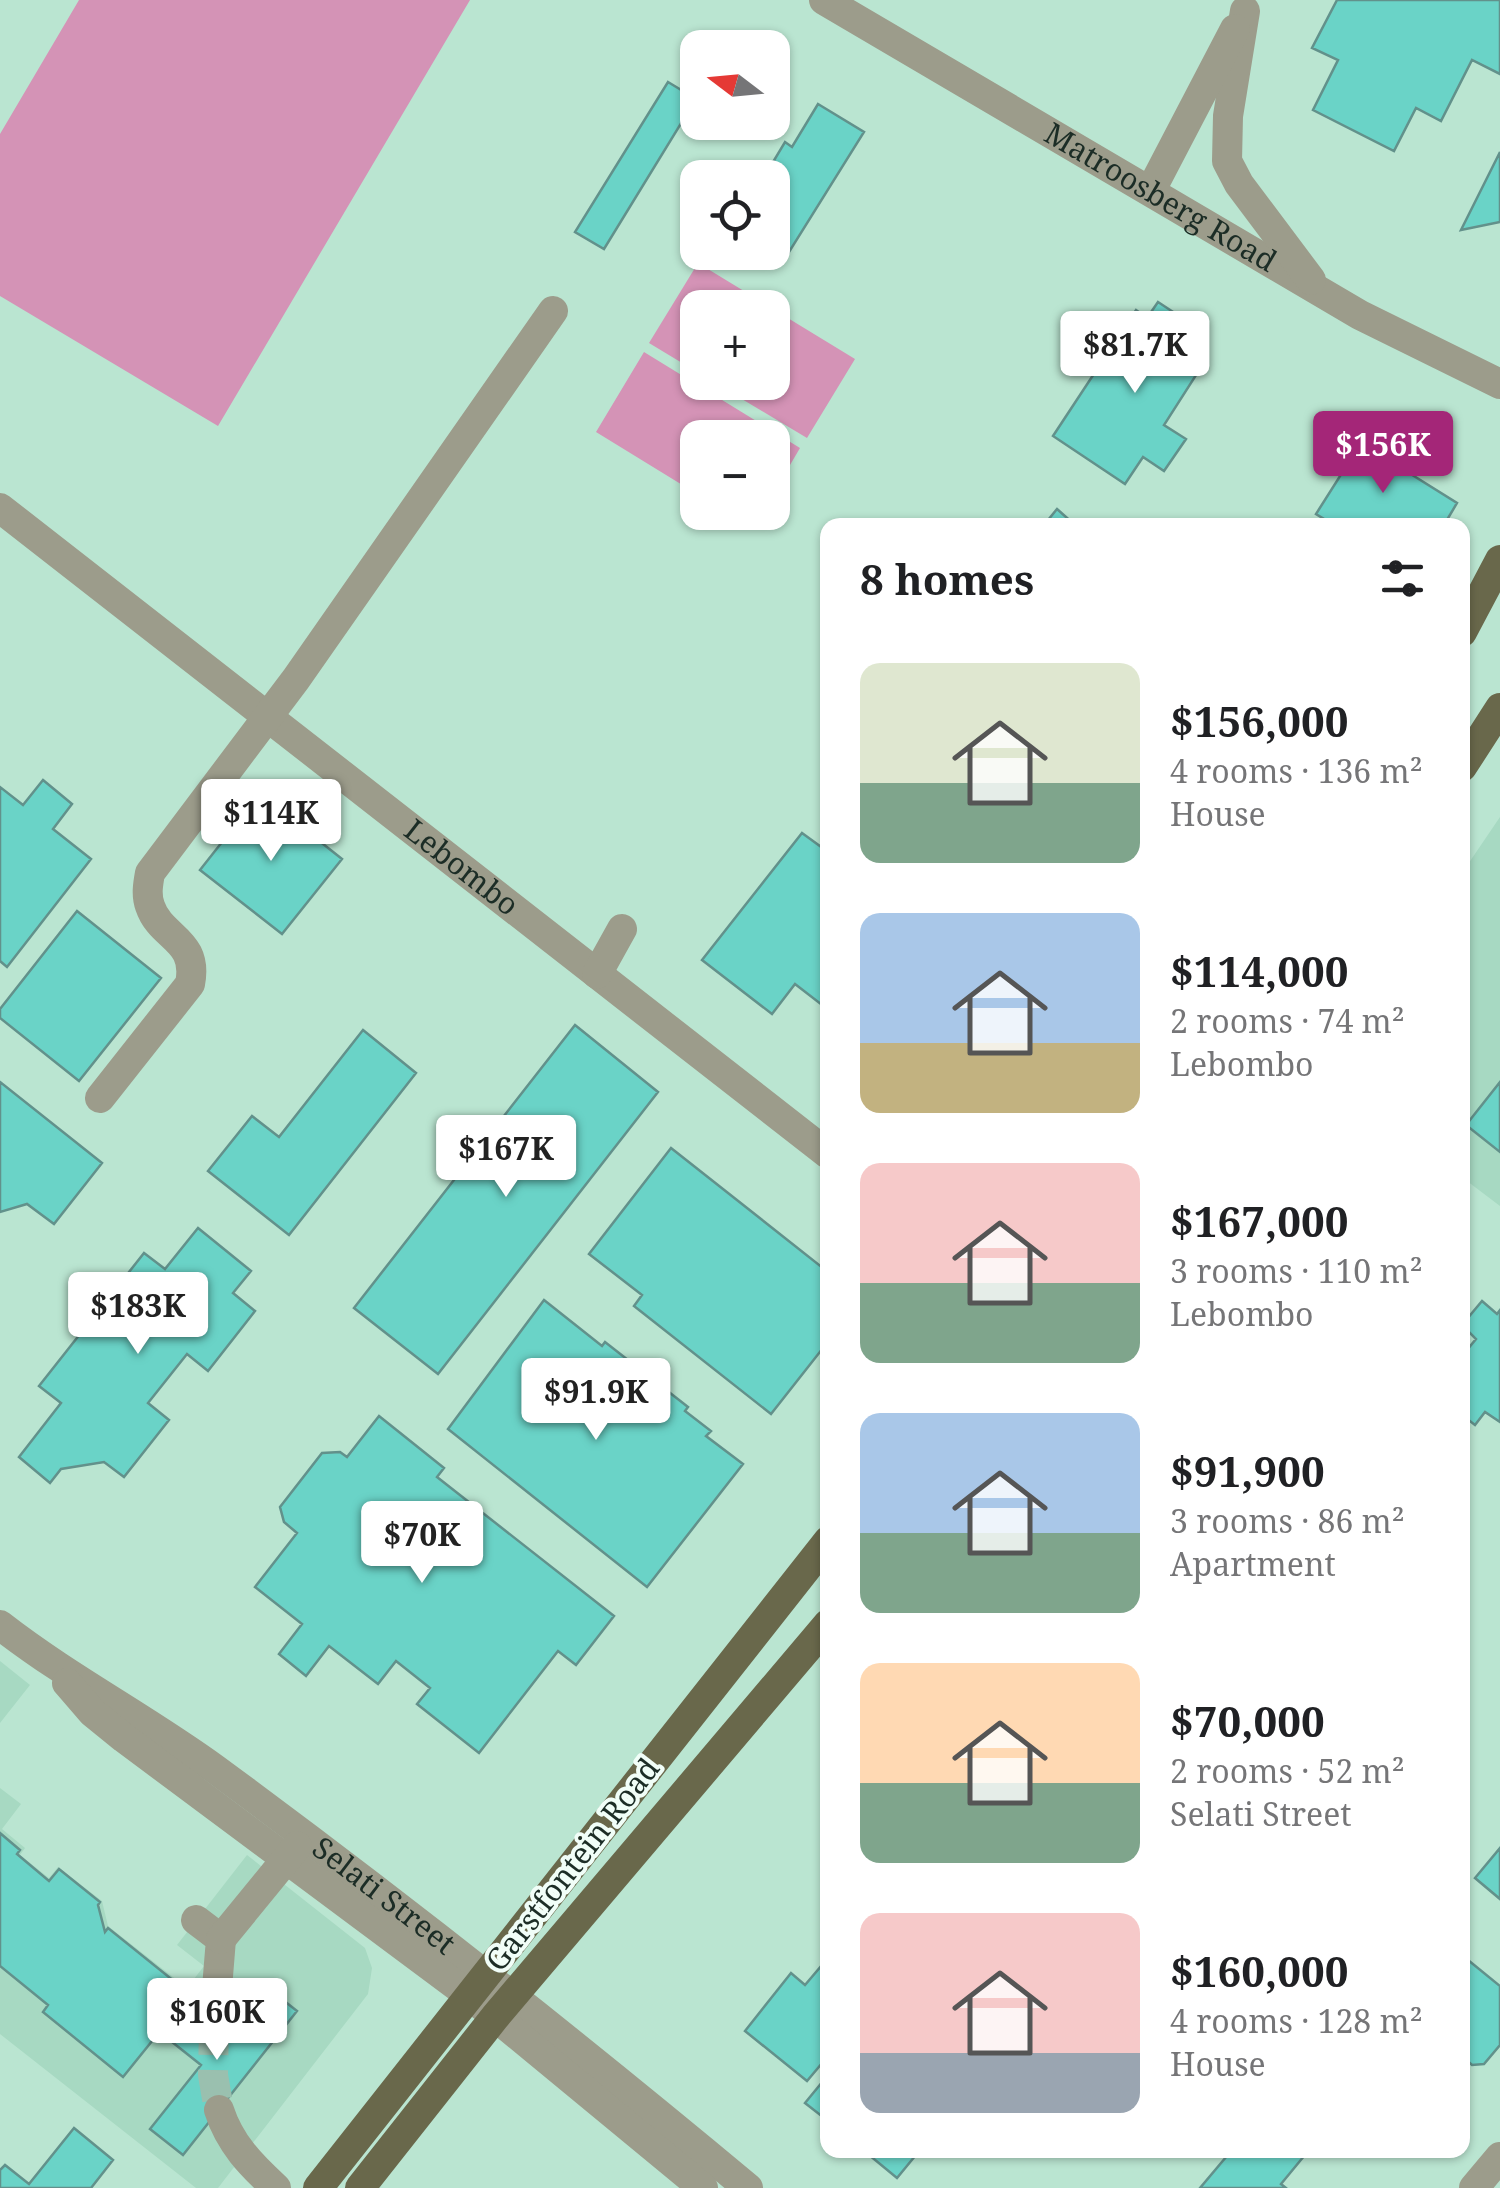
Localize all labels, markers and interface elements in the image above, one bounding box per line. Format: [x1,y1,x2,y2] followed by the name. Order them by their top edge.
[680,30,790,140] north arrow
[680,30,790,530] map controls
[1037,112,1285,281] street label: Matroosberg Road
[680,160,790,270] button: locate
[680,290,790,400] button: +
[1054,311,1216,396] pin: $81.7K
[1082,322,1188,365] text: $81.7K
[1313,411,1453,496] pin: $156K
[680,420,790,530] button: −
[1335,422,1431,465] text: $156K
[860,550,1034,607] text: 8 homes
[1375,551,1430,606] icon: filters
[1170,692,1348,749] text: $156,000
[940,703,1060,823] icon: home
[1170,749,1423,792] text: 4 rooms · 136 m²
[201,779,341,864] pin: $114K
[223,790,319,833] text: $114K
[1170,792,1266,835] text: House
[396,809,528,924] street label: Lebombo
[1170,942,1348,999] text: $114,000
[940,953,1060,1073] icon: home
[1170,999,1405,1042] text: 2 rooms · 74 m²
[1170,1042,1314,1085] text: Lebombo
[436,1115,576,1200] pin: $167K
[458,1126,554,1169] text: $167K
[1170,1192,1348,1249] text: $167,000
[940,1203,1060,1323] icon: home
[1170,1249,1423,1292] text: 3 rooms · 110 m²
[68,1272,208,1357] pin: $183K
[90,1283,186,1326] text: $183K
[1170,1292,1314,1335] text: Lebombo
[515,1358,677,1443] pin: $91.9K
[543,1369,649,1412] text: $91.9K
[1170,1442,1325,1499] text: $91,900
[940,1453,1060,1573] icon: home
[1170,1499,1405,1542] text: 3 rooms · 86 m²
[363,1501,481,1586] pin: $70K
[383,1512,461,1555] text: $70K
[1170,1542,1336,1585] text: Apartment
[1170,1692,1325,1749] text: $70,000
[940,1703,1060,1823] icon: home
[476,1749,668,1979] street label: Garstfontein Road
[1170,1749,1405,1792] text: 2 rooms · 52 m²
[1170,1792,1352,1835] text: Selati Street
[305,1827,465,1963] street label: Selati Street
[1170,1942,1348,1999] text: $160,000
[940,1953,1060,2073] icon: home
[147,1978,287,2063] pin: $160K
[169,1989,265,2032] text: $160K
[1170,1999,1423,2042] text: 4 rooms · 128 m²
[1170,2042,1266,2085] text: House

